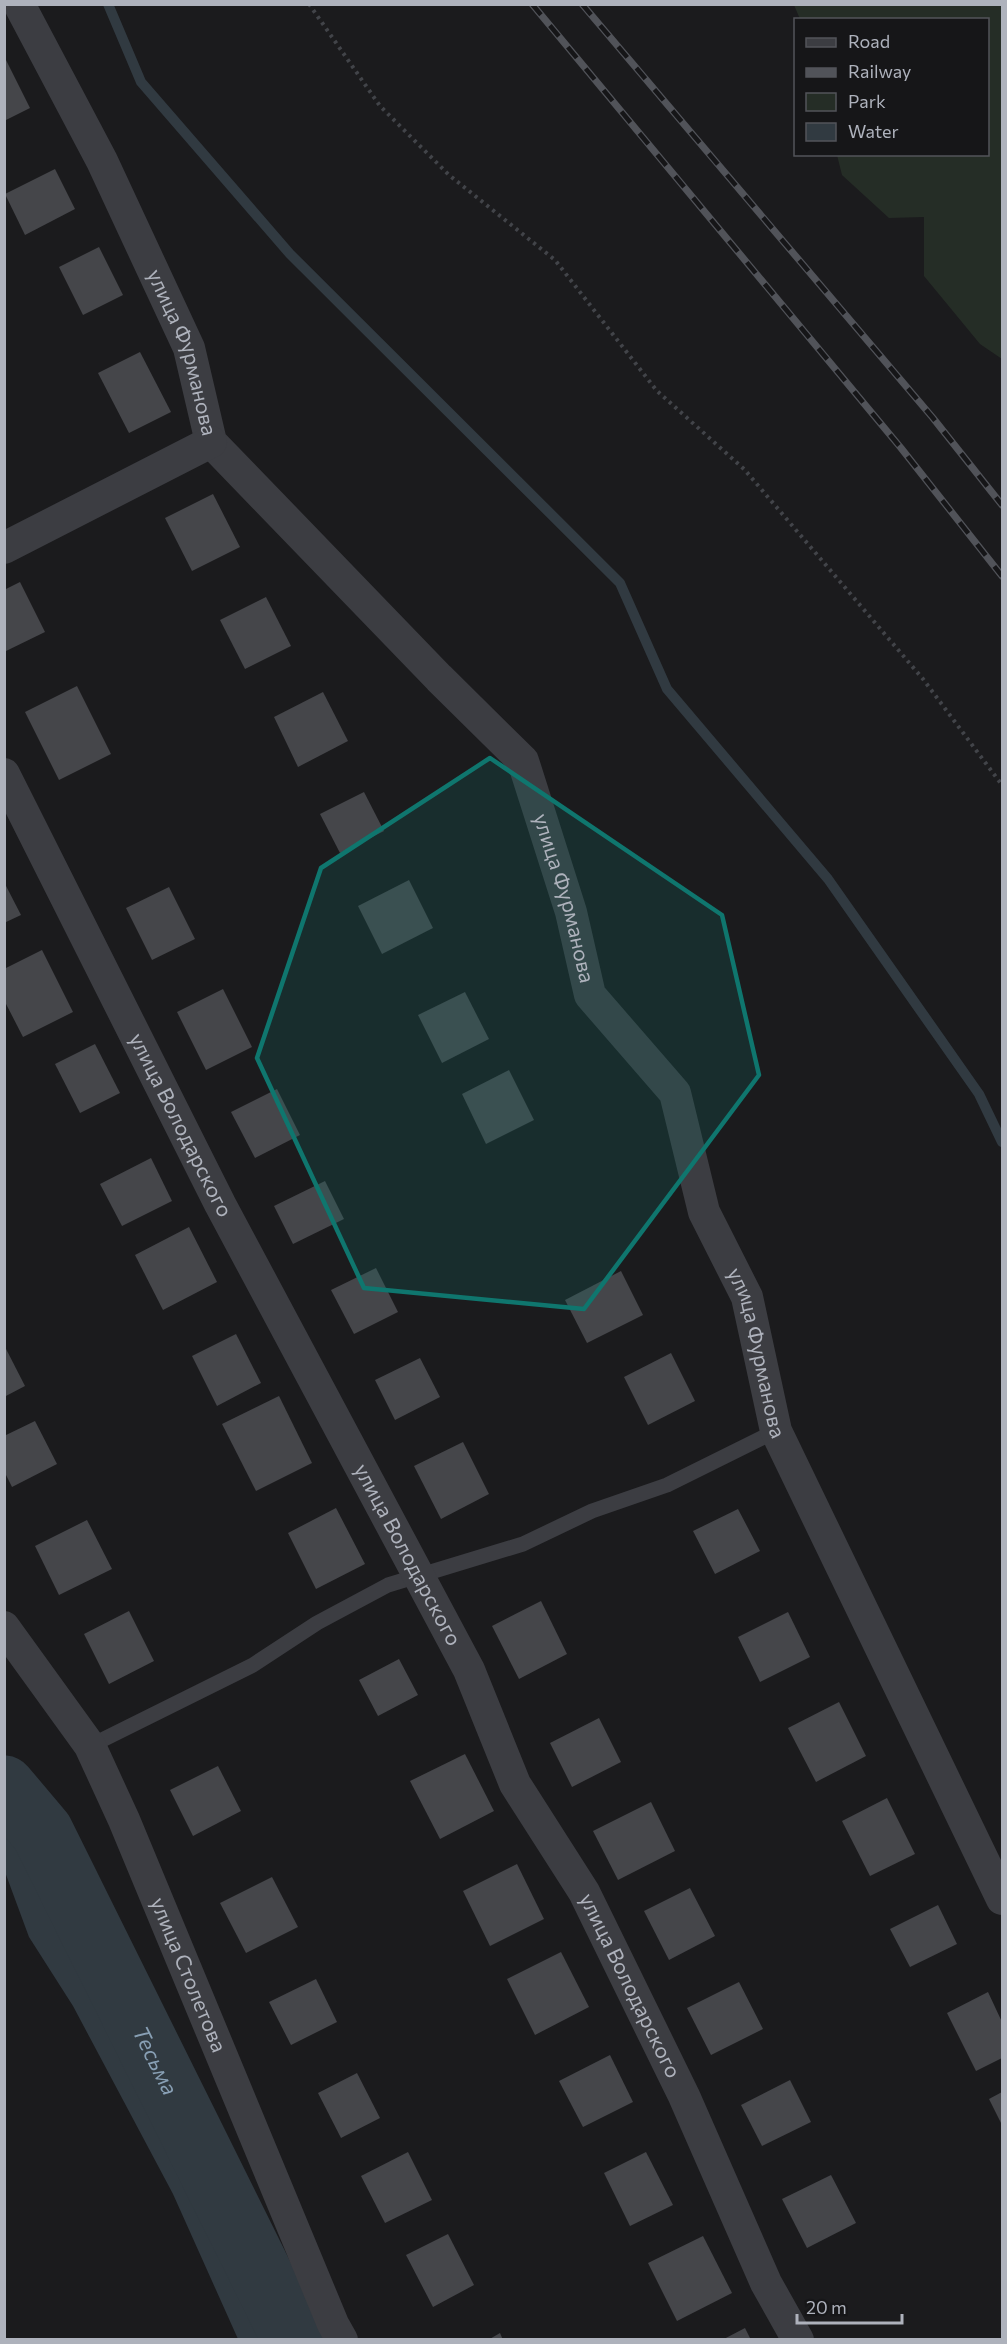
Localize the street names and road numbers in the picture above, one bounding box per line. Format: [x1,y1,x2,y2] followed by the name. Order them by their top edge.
[143,265,223,438] street label: улица Фурманова
[529,810,601,985] street label: улица Фурманова
[125,1028,239,1221] street label: улица Володарского
[723,1263,792,1442] street label: улица Фурманова
[350,1459,468,1649] street label: улица Володарского
[575,1888,687,2082] street label: улица Володарского
[146,1893,233,2055] street label: улица Столетова

